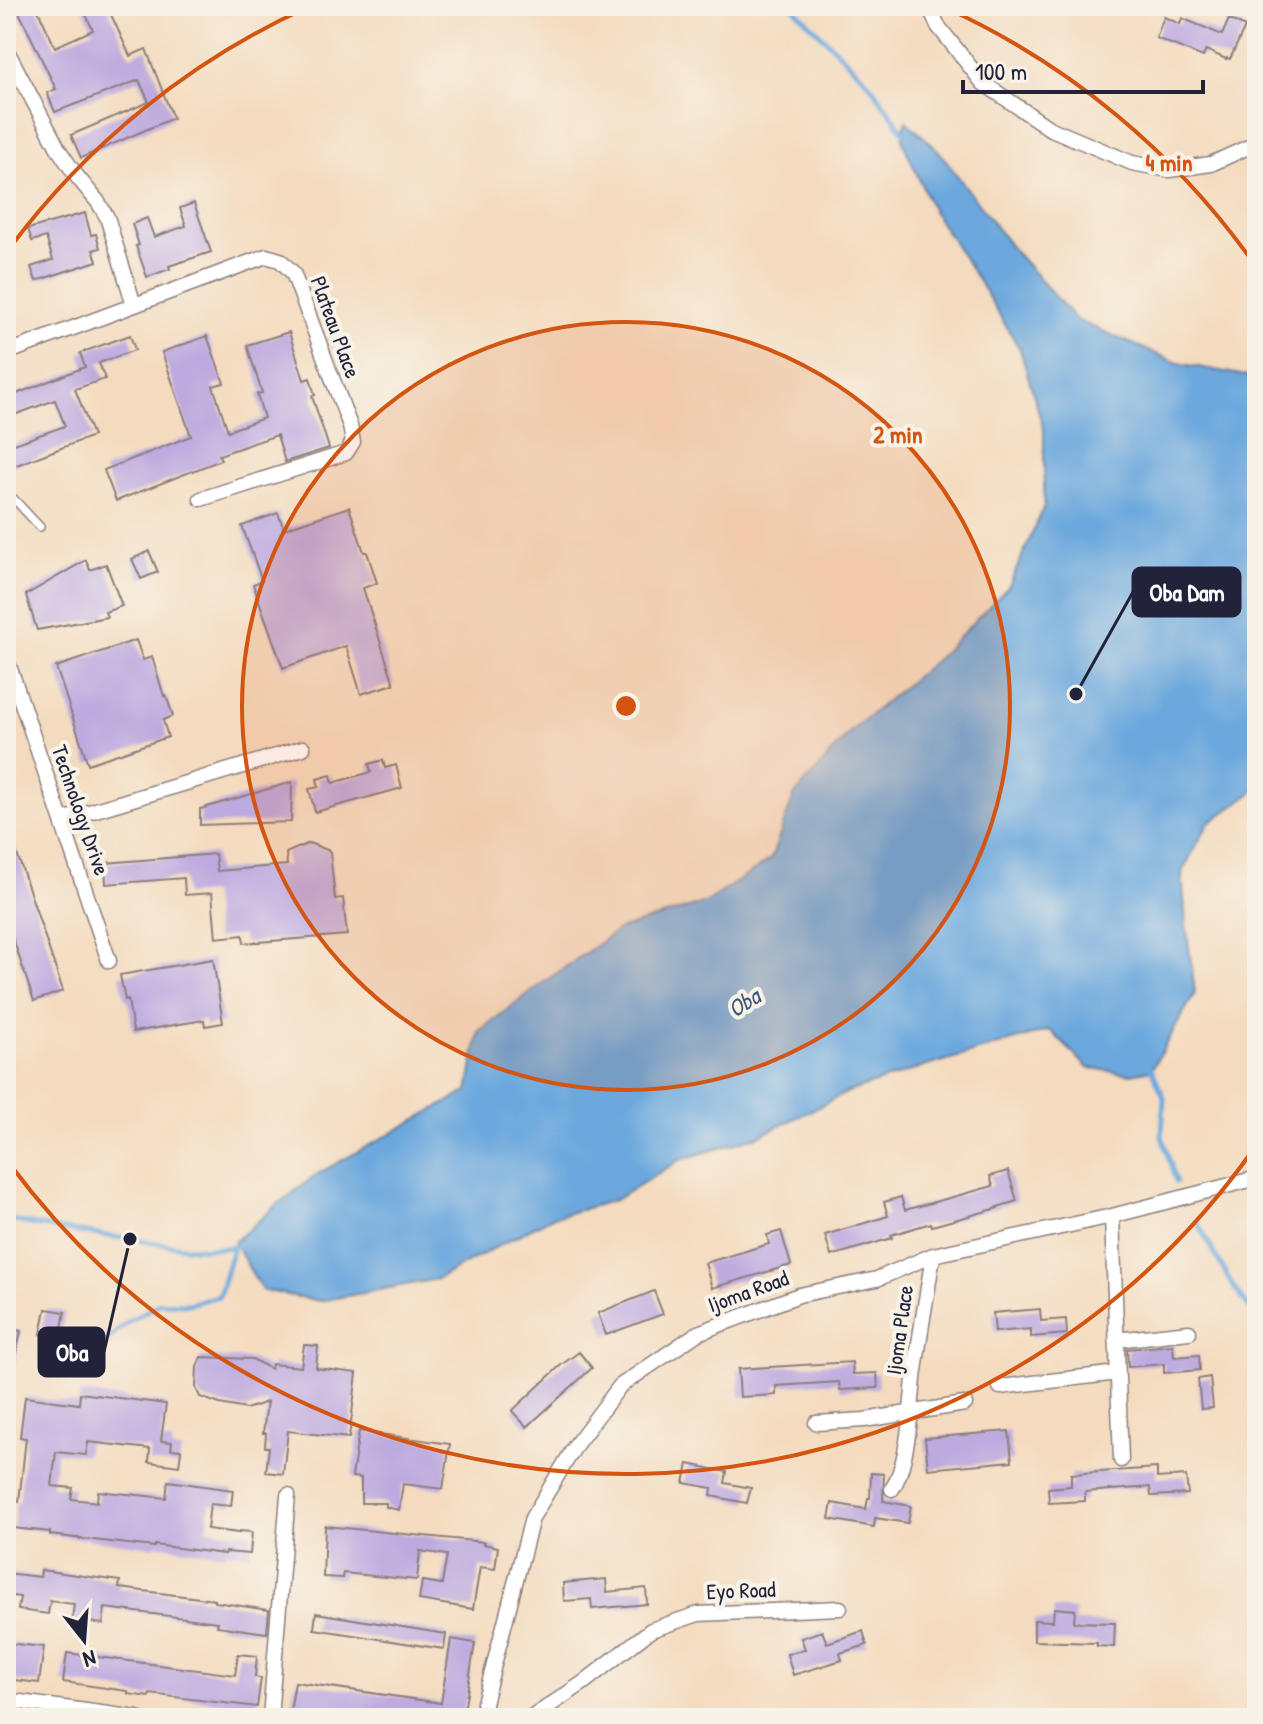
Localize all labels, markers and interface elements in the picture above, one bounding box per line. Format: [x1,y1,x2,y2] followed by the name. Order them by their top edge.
[963,44,1203,94] scale bar
[975,55,1027,87] text: 100 m
[1145,146,1193,178] text: 4 min
[304,272,368,382] street label: Plateau Place
[873,418,923,450] text: 2 min
[1133,568,1240,616] callout: Oba Dam
[1149,576,1225,608] text: Oba Dam
[612,692,640,720] centre of rings
[45,741,117,879] street label: Technology Drive
[721,978,768,1024] water label: Oba
[703,1262,793,1319] street label: Ijoma Road
[878,1283,920,1377] street label: Ijoma Place
[39,1328,104,1376] callout: Oba
[56,1336,89,1368] text: Oba
[706,1574,776,1606] street label: Eyo Road
[44,1600,124,1680] north arrow
[80,1643,100,1675] text: N

